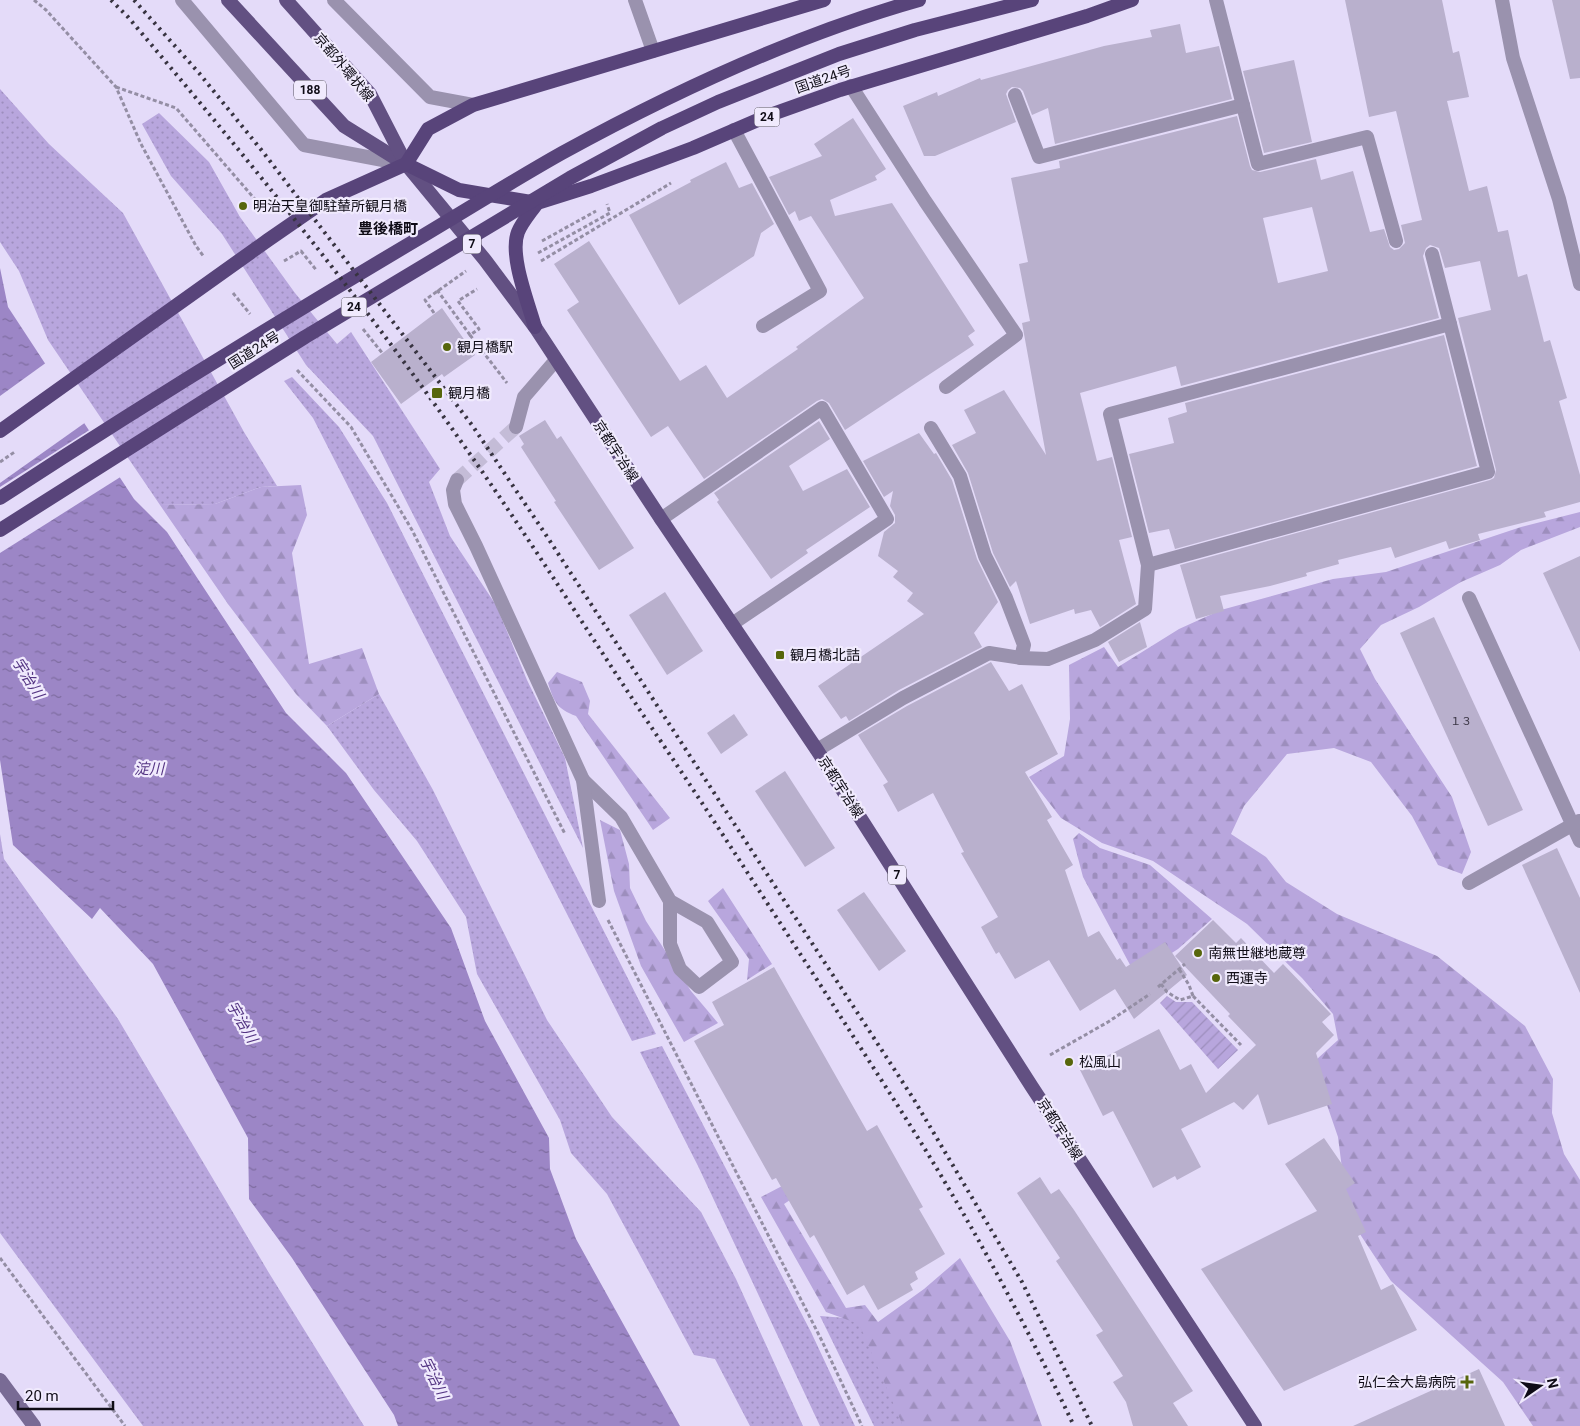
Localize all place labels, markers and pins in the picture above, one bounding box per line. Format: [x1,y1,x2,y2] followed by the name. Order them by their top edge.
[253,198,407,214] place label: 明治天皇御駐輦所観月橋
[237,200,249,212] marker: 明治天皇御駐輦所観月橋
[457,339,513,355] place label: 観月橋駅
[441,341,453,353] marker: 観月橋駅
[448,385,490,401] place label: 観月橋
[430,386,444,400] marker: 観月橋
[790,647,860,663] place label: 観月橋北詰
[774,649,786,661] marker: 観月橋北詰
[1208,945,1306,961] place label: 南無世継地蔵尊
[1192,947,1204,959] marker: 南無世継地蔵尊
[1226,970,1268,986] place label: 西運寺
[1210,972,1222,984] marker: 西運寺
[1079,1054,1121,1070] place label: 松風山
[1063,1056,1075,1068] marker: 松風山
[1358,1374,1456,1390] place label: 弘仁会大島病院
[1460,1375,1474,1389] marker: 弘仁会大島病院

